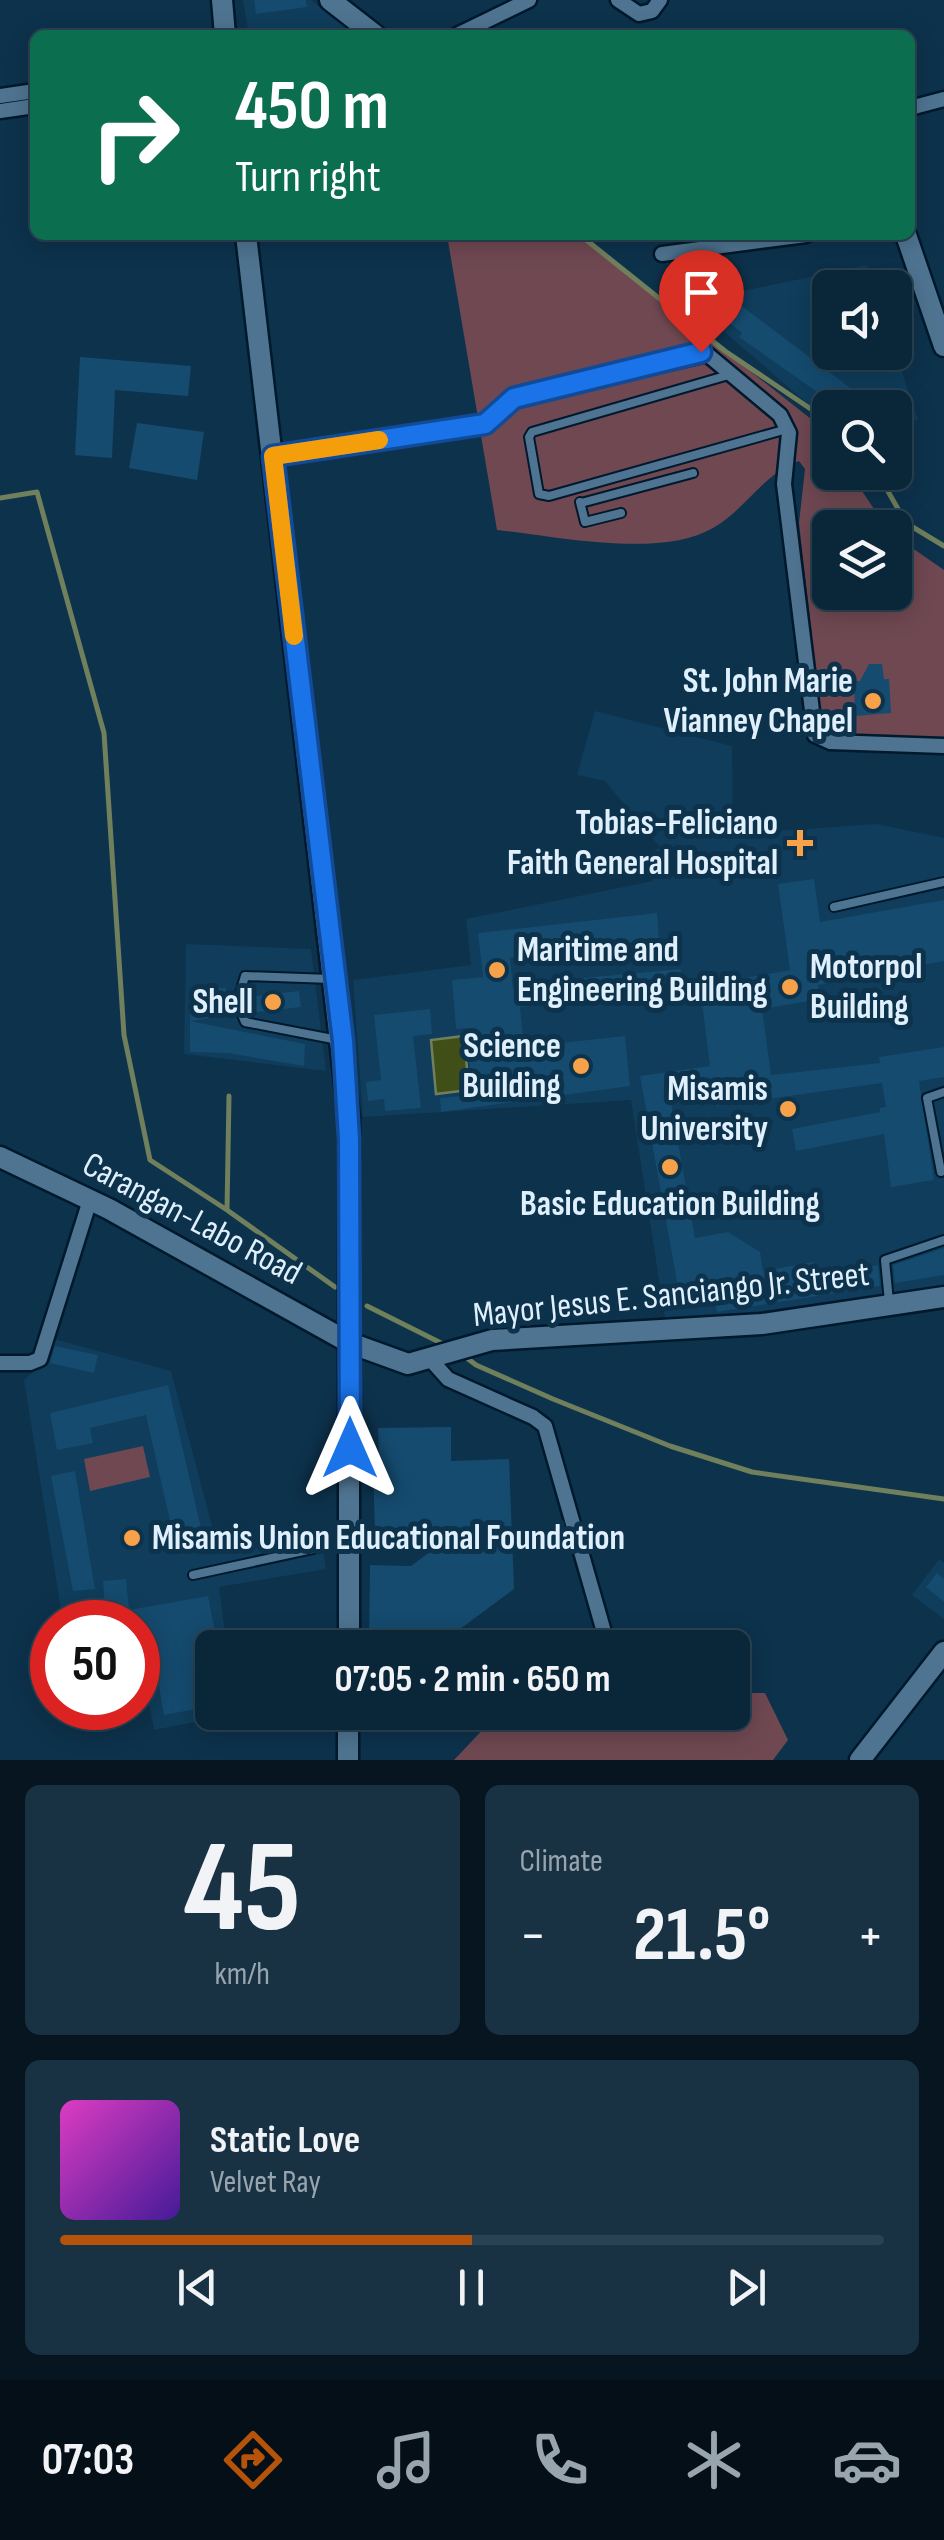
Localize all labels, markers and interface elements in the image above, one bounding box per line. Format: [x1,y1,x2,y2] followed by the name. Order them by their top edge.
[235,65,389,149] text: 450 m
[70,70,200,200] icon: right
[235,150,381,205] text: Turn right
[659,250,744,353] pin
[674,265,729,320] icon: arrive
[812,270,912,610] map controls
[812,270,912,370] button: sound
[812,390,912,490] button: search
[812,510,912,610] button: layers
[663,660,853,743] place label: St. John Marie Vianney Chapel
[862,690,884,712] marker: St. John Marie Vianney Chapel
[507,802,778,885] place label: Tobias-Feliciano Faith General Hospital
[787,830,813,856] marker: Tobias-Feliciano Faith General Hospital
[517,929,768,1012] place label: Maritime and Engineering Building
[810,946,922,1029] place label: Motorpol Building
[486,959,508,981] marker: Maritime and Engineering Building
[779,976,801,998] marker: Motorpol Building
[192,981,253,1024] place label: Shell
[262,991,284,1013] marker: Shell
[462,1025,561,1108] place label: Science Building
[570,1055,592,1077] marker: Science Building
[640,1068,768,1151] place label: Misamis University
[777,1098,799,1120] marker: Misamis University
[75,1143,309,1295] street label: Carangan-Labo Road
[659,1156,681,1178] marker: Basic Education Building
[520,1183,820,1226] place label: Basic Education Building
[471,1253,871,1337] street label: Mayor Jesus E. Sanciango Jr. Street
[298,1396,402,1500] position arrow
[152,1517,625,1560] place label: Misamis Union Educational Foundation
[121,1527,143,1549] marker: Misamis Union Educational Foundation
[30,1600,160,1730] speed limit sign: 50
[335,1657,610,1702] text: 07:05 · 2 min · 650 m
[183,1812,301,1968] text: 45
[520,1842,603,1881] text: Climate
[633,1891,771,1982] text: 21.5°
[520,1903,546,1970] text: −
[857,1903,884,1970] text: +
[215,1955,270,1994] text: km/h
[210,2118,360,2163] text: Static Love
[210,2163,321,2202] text: Velvet Ray
[170,2260,225,2315] icon: previous
[444,2260,499,2315] icon: pause
[719,2260,774,2315] icon: next
[218,2425,288,2495] icon: directions
[371,2425,441,2495] icon: music
[525,2425,595,2495] icon: phone
[679,2425,749,2495] icon: climate
[832,2425,902,2495] icon: car
[42,2433,134,2488] text: 07:03

